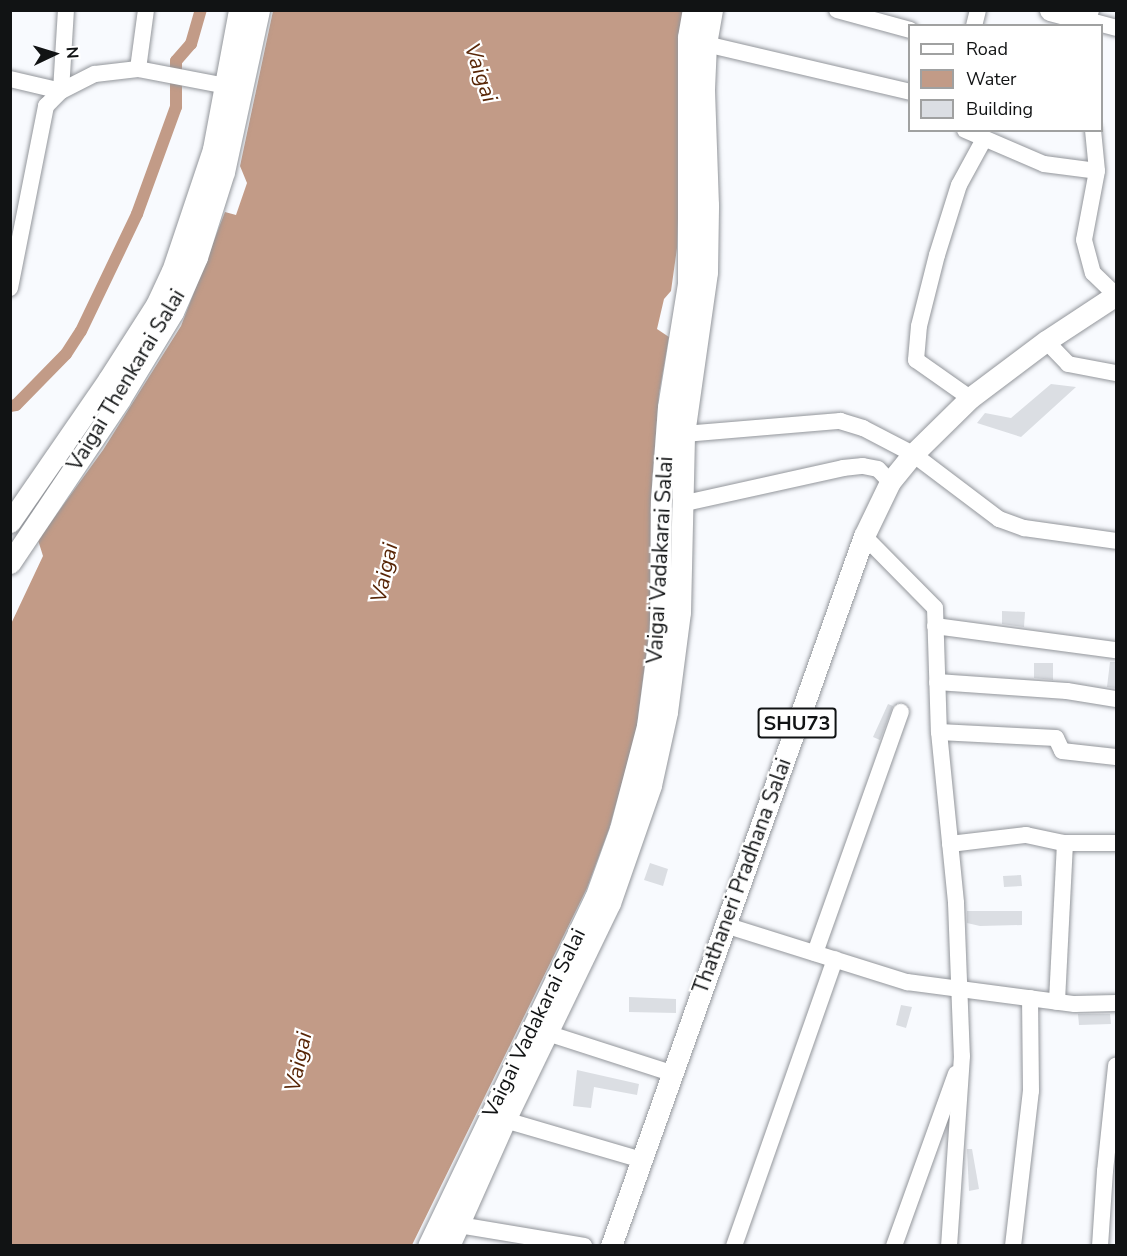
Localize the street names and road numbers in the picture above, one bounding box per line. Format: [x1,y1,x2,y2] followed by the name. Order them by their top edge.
[62,285,190,475] street label: Vaigai Thenkarai Salai
[642,456,678,664] street label: Vaigai Vadakarai Salai
[756,706,838,740] road number: SHU73
[688,755,796,997] street label: Thathaneri Pradhana Salai
[477,924,591,1122] street label: Vaigai Vadakarai Salai

